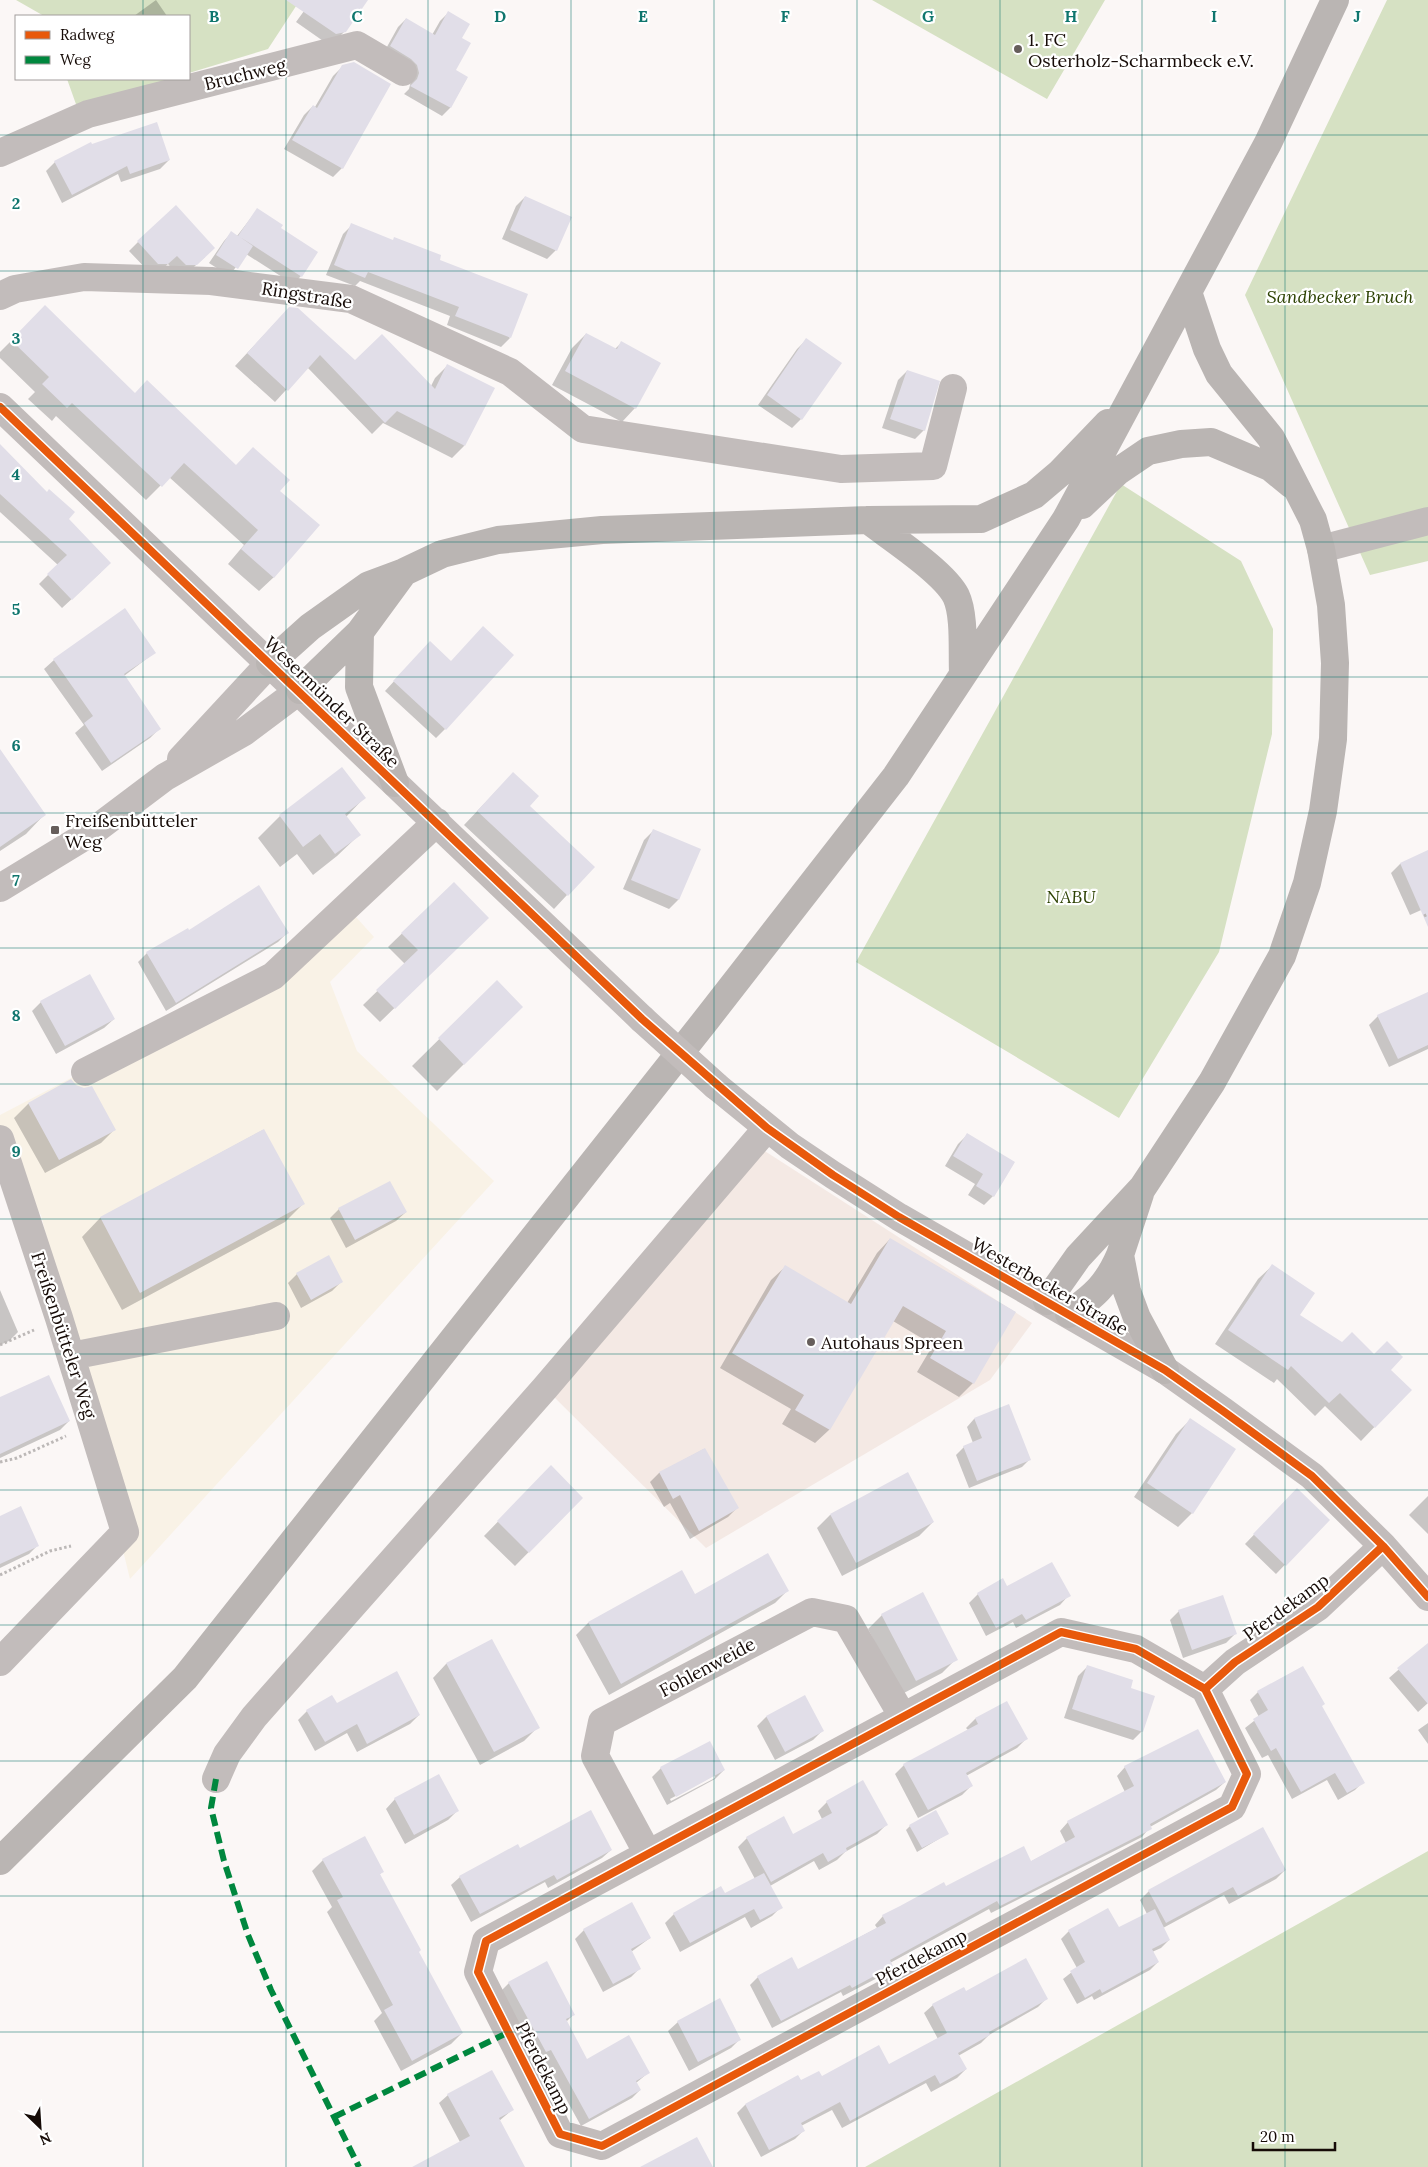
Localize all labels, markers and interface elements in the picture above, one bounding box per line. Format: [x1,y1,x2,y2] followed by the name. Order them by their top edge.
[209,6,220,26] text: B
[351,6,363,26] text: C
[494,6,506,26] text: D
[638,6,648,26] text: E
[780,6,790,26] text: F
[922,6,934,26] text: G
[1065,6,1078,26] text: H
[1211,6,1217,26] text: I
[1353,6,1361,26] text: J
[15,15,190,80] legend
[60,25,115,44] text: Radweg
[1028,28,1254,72] place label: 1. FC Osterholz-Scharmbeck e.V.
[1012,43,1024,55] marker: 1. FC Osterholz-Scharmbeck e.V.
[60,50,91,69] text: Weg
[202,52,289,95] street label: Bruchweg
[12,193,20,213] text: 2
[260,276,354,314] street label: Ringstraße
[1266,285,1414,308] park label: Sandbecker Bruch
[12,328,21,348] text: 3
[12,464,21,484] text: 4
[12,599,21,619] text: 5
[259,631,405,773] street label: Wesermünder Straße
[11,735,21,755] text: 6
[65,809,198,853] place label: Freißenbütteler Weg
[49,824,61,836] marker: Freißenbütteler Weg
[12,870,20,890] text: 7
[1046,885,1096,908] park label: NABU
[11,1005,21,1025] text: 8
[11,1141,21,1161] text: 9
[967,1232,1133,1340] street label: Westerbecker Straße
[26,1249,102,1422] street label: Freißenbütteler Weg
[820,1331,963,1354] place label: Autohaus Spreen
[805,1336,817,1348] marker: Autohaus Spreen
[1239,1568,1333,1646] street label: Pferdekamp
[655,1632,759,1702] street label: Fohlenweide
[871,1923,971,1991] street label: Pferdekamp
[511,2018,577,2118] street label: Pferdekamp
[15,2102,65,2152] north arrow
[1253,2120,1336,2152] scale bar
[1260,2127,1295,2146] text: 20 m
[37,2128,54,2149] text: N

